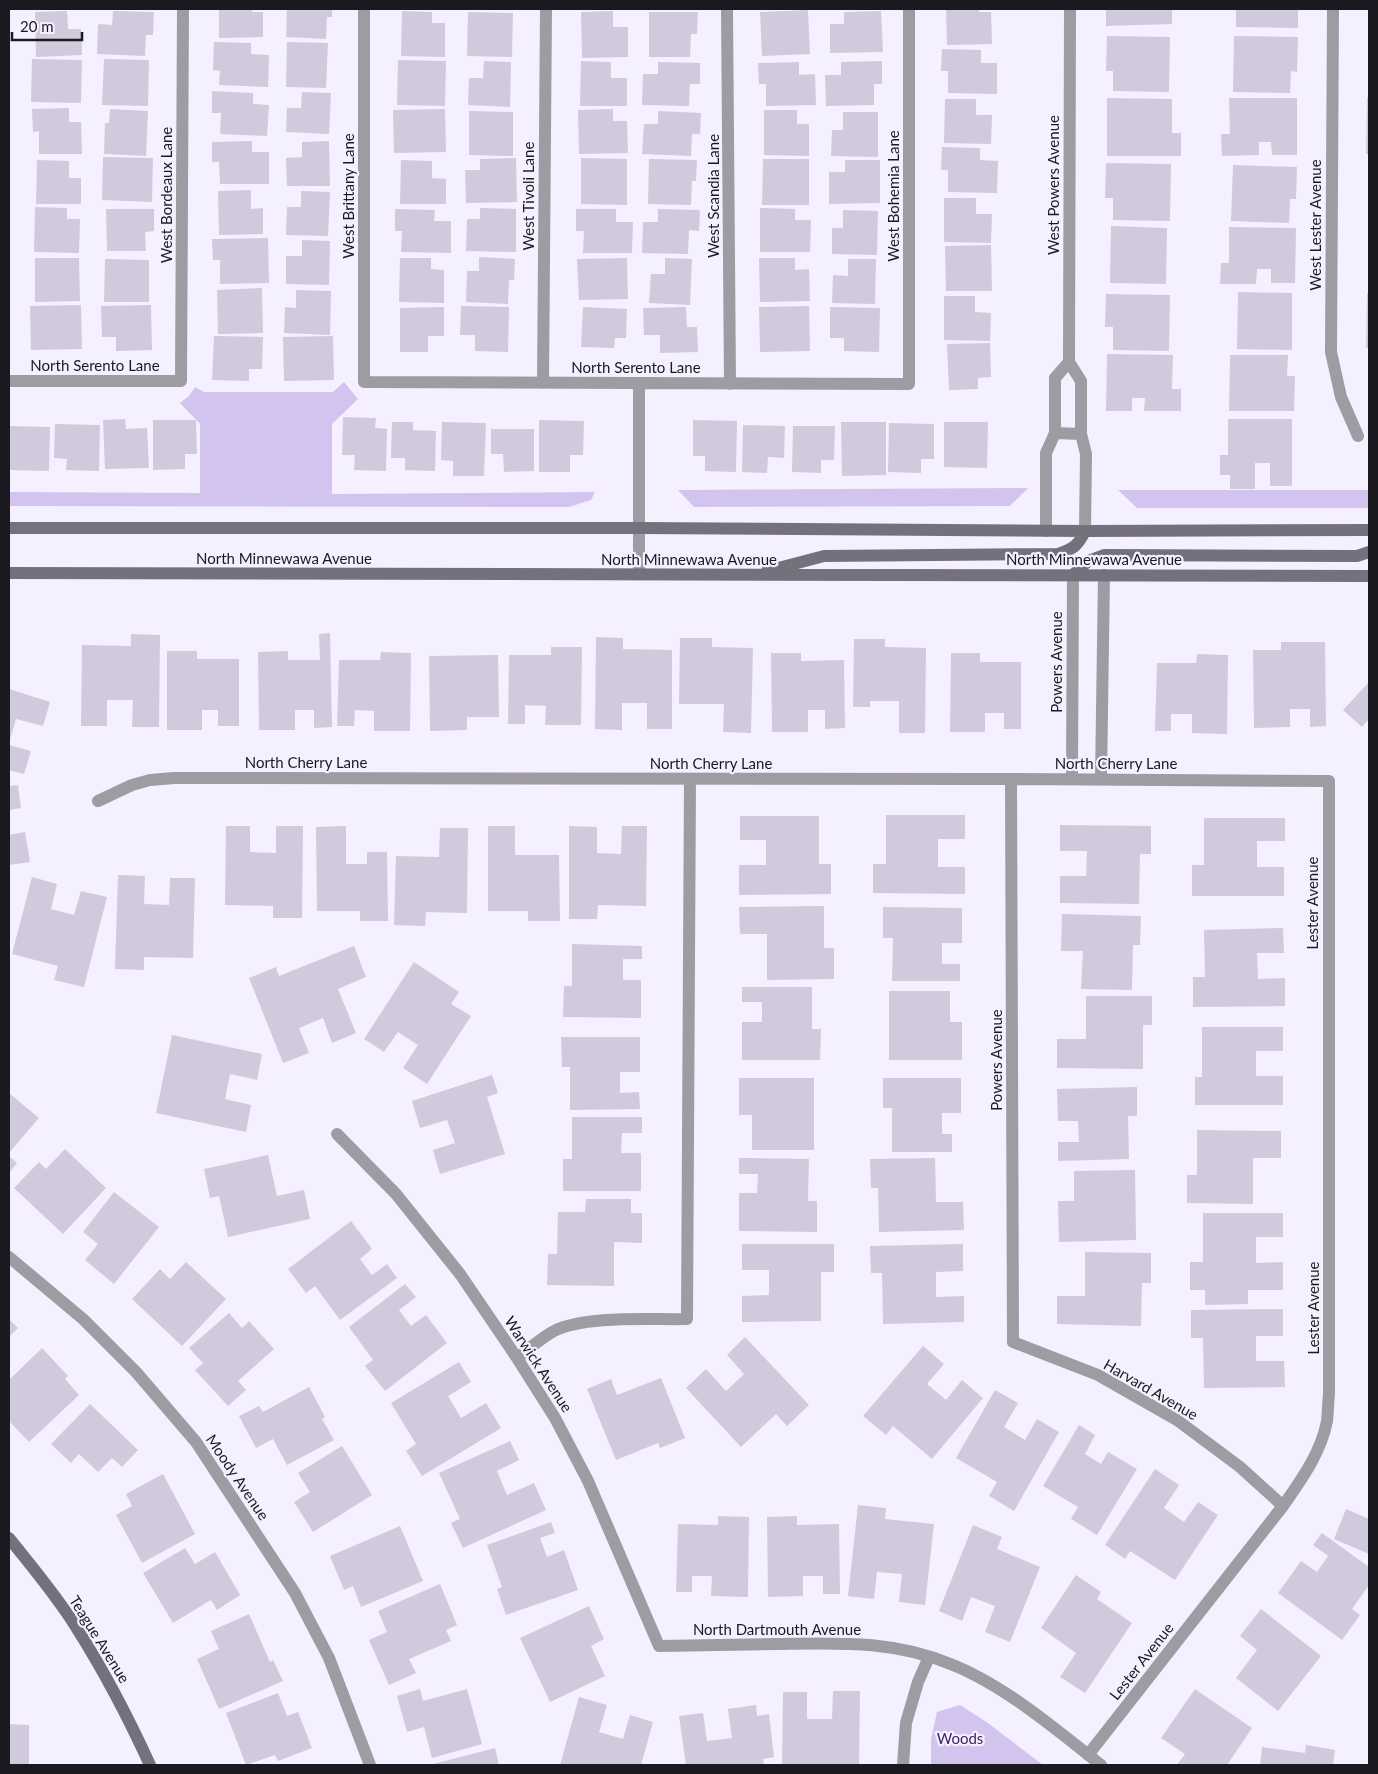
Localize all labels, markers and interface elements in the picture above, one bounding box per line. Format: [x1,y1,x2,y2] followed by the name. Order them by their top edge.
[12,10,82,42] scale bar
[20,17,54,35] text: 20 m
[1044,115,1062,255] street label: West Powers Avenue
[157,127,175,263] street label: West Bordeaux Lane
[884,130,902,262] street label: West Bohemia Lane
[339,133,357,259] street label: West Brittany Lane
[704,134,722,258] street label: West Scandia Lane
[519,142,537,250] street label: West Tivoli Lane
[1306,159,1324,291] street label: West Lester Avenue
[30,356,160,374] street label: North Serento Lane
[571,358,701,376] street label: North Serento Lane
[196,549,372,567] street label: North Minnewawa Avenue
[601,550,777,568] street label: North Minnewawa Avenue
[1006,550,1182,568] street label: North Minnewawa Avenue
[1047,611,1065,713] street label: Powers Avenue
[245,753,367,771] street label: North Cherry Lane
[650,754,772,772] street label: North Cherry Lane
[1055,754,1177,772] street label: North Cherry Lane
[1303,856,1321,949] street label: Lester Avenue
[987,1009,1005,1111] street label: Powers Avenue
[1304,1261,1322,1354] street label: Lester Avenue
[501,1313,577,1415] street label: Warwick Avenue
[1101,1355,1201,1423] street label: Harvard Avenue
[203,1431,273,1523] street label: Moody Avenue
[66,1592,134,1686] street label: Teague Avenue
[1105,1619,1177,1703] street label: Lester Avenue
[693,1620,861,1638] street label: North Dartmouth Avenue
[937,1729,983,1747] park label: Woods

